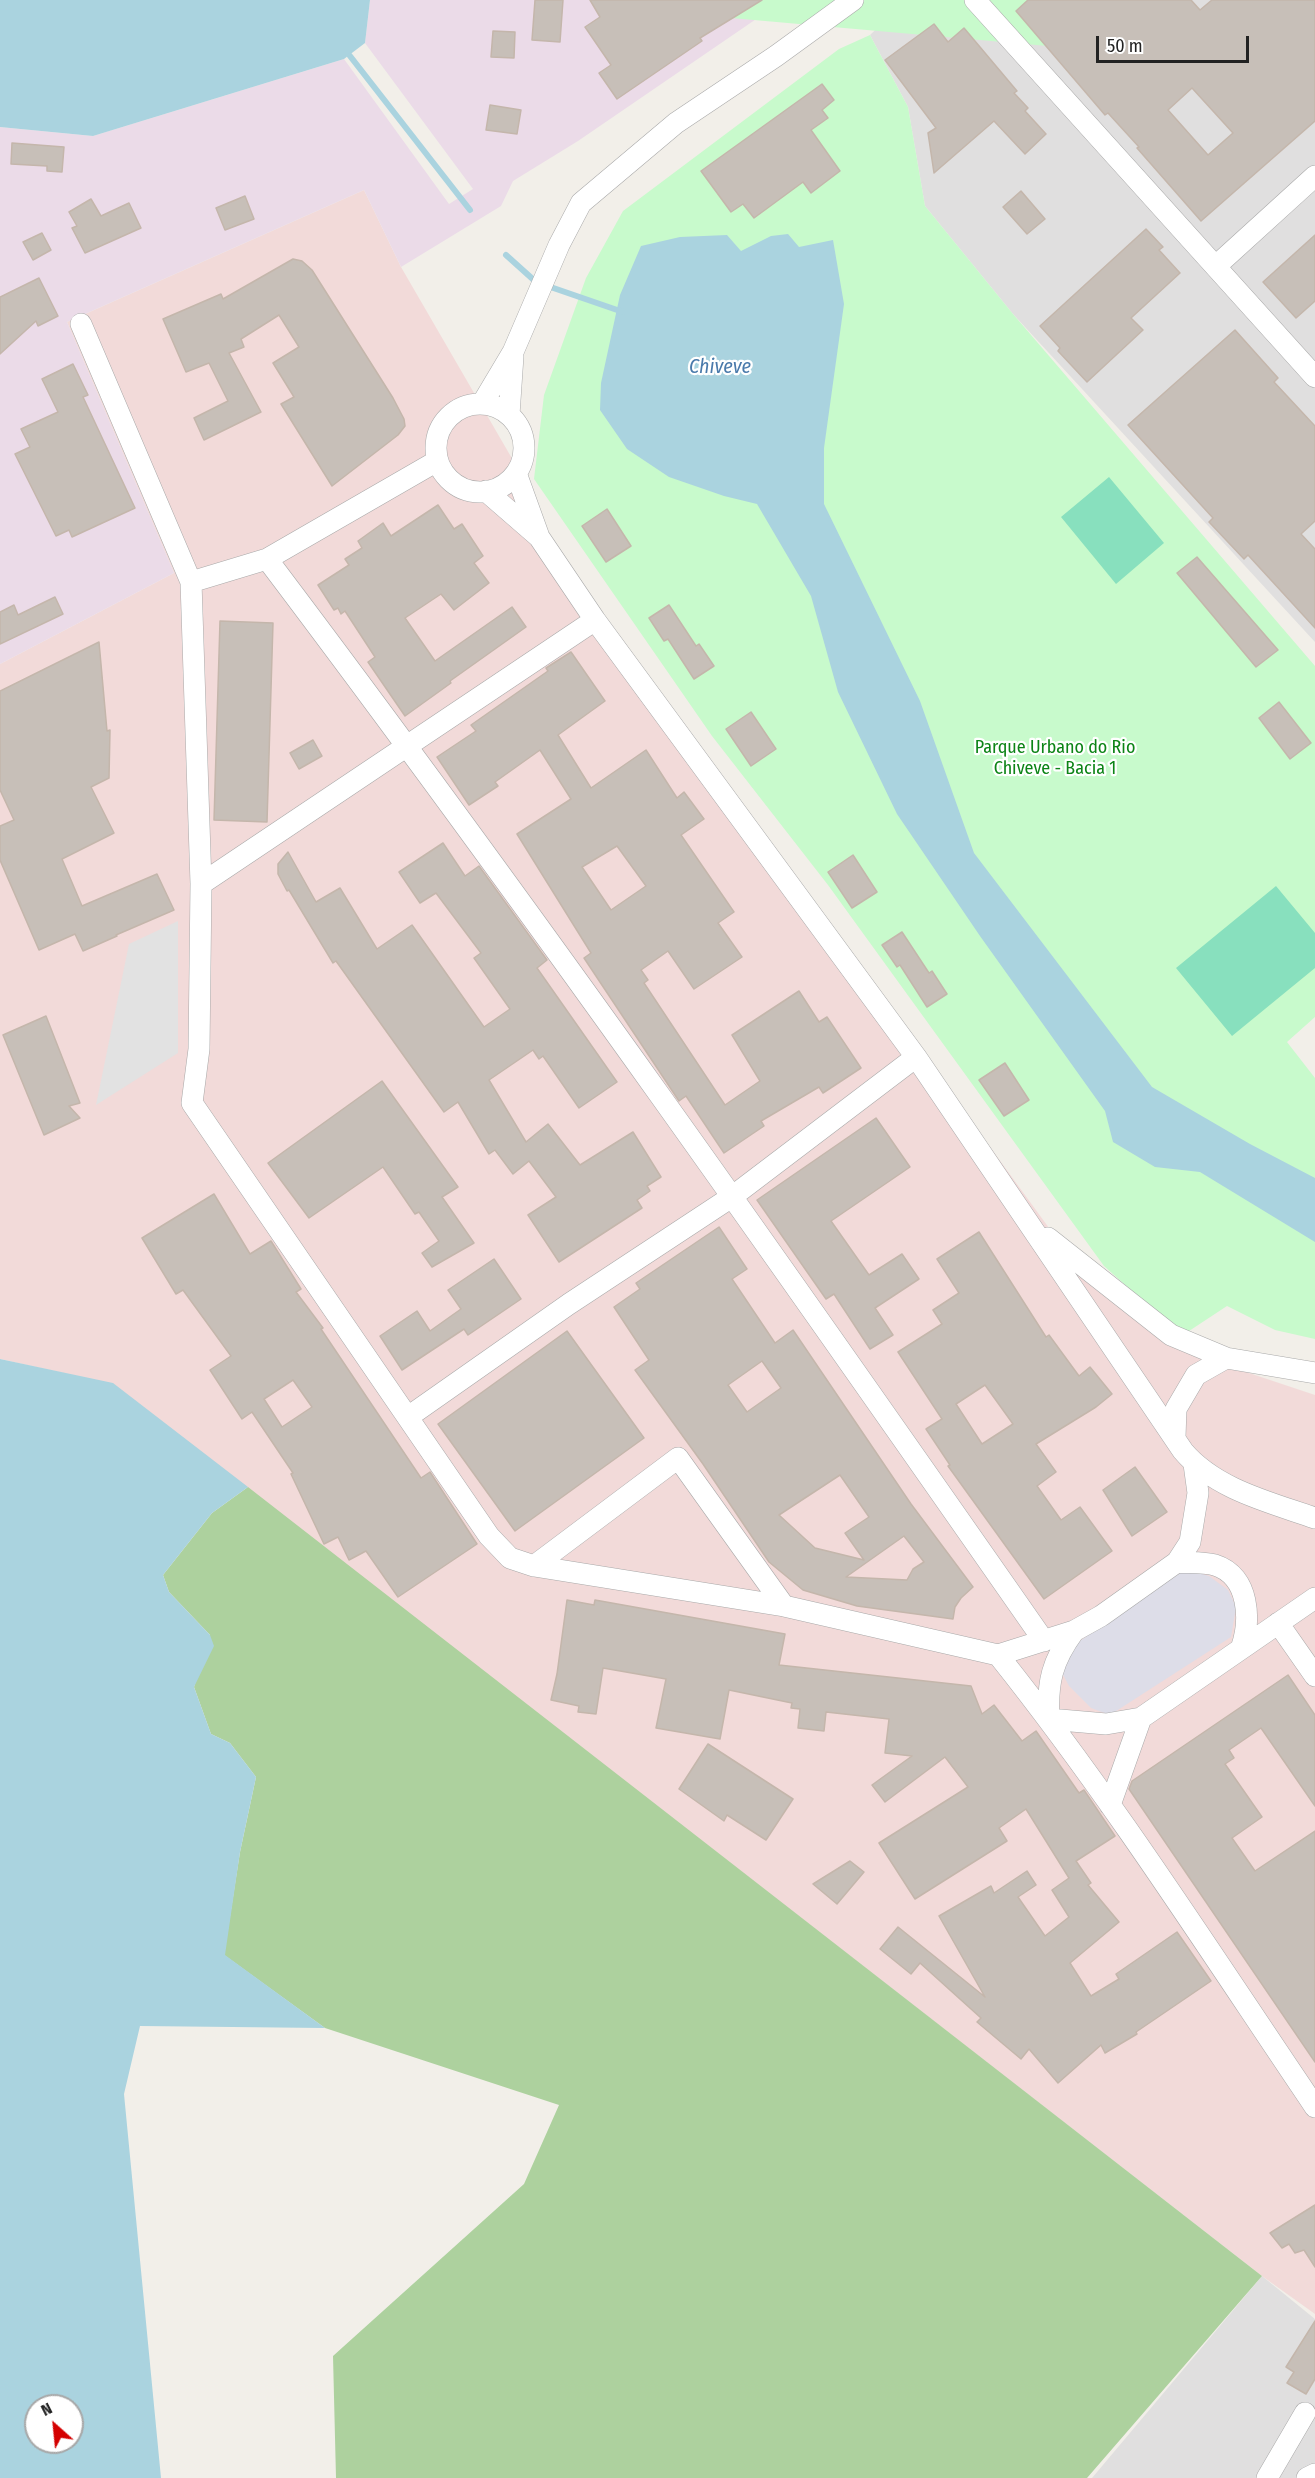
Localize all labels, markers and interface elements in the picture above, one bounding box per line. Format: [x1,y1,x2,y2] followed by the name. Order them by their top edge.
[1099,24,1252,62] scale bar
[1107,35,1143,57] text: 50 m
[689,355,751,379] water label: Chiveve
[975,737,1135,780] park label: Parque Urbano do Rio Chiveve - Bacia 1
[24,2394,84,2454] north arrow
[38,2399,55,2420] text: N

